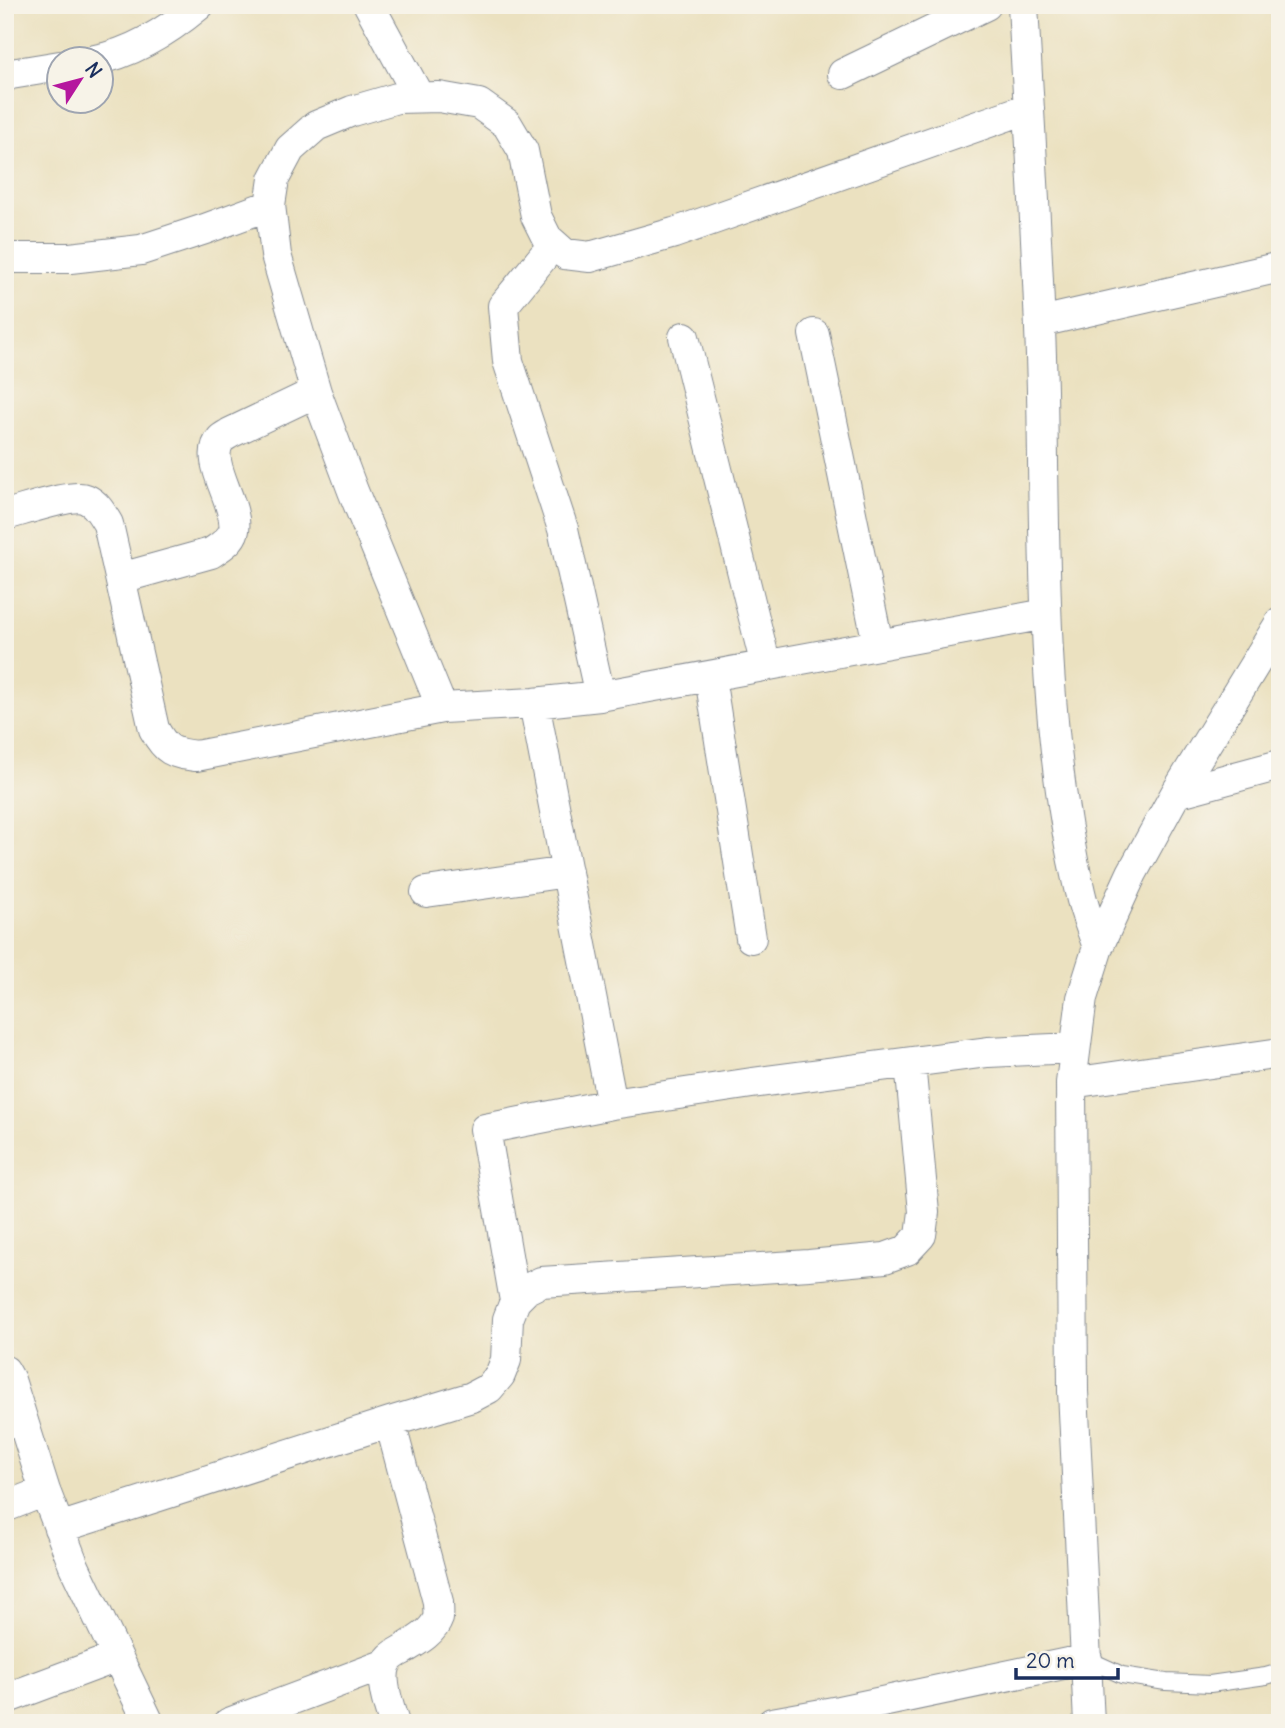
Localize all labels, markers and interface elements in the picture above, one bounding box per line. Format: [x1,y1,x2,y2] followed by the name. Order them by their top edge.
[46,46,116,116] north arrow
[80,58,107,82] text: N
[1016,1637,1117,1681] scale bar
[1026,1647,1075,1674] text: 20 m

